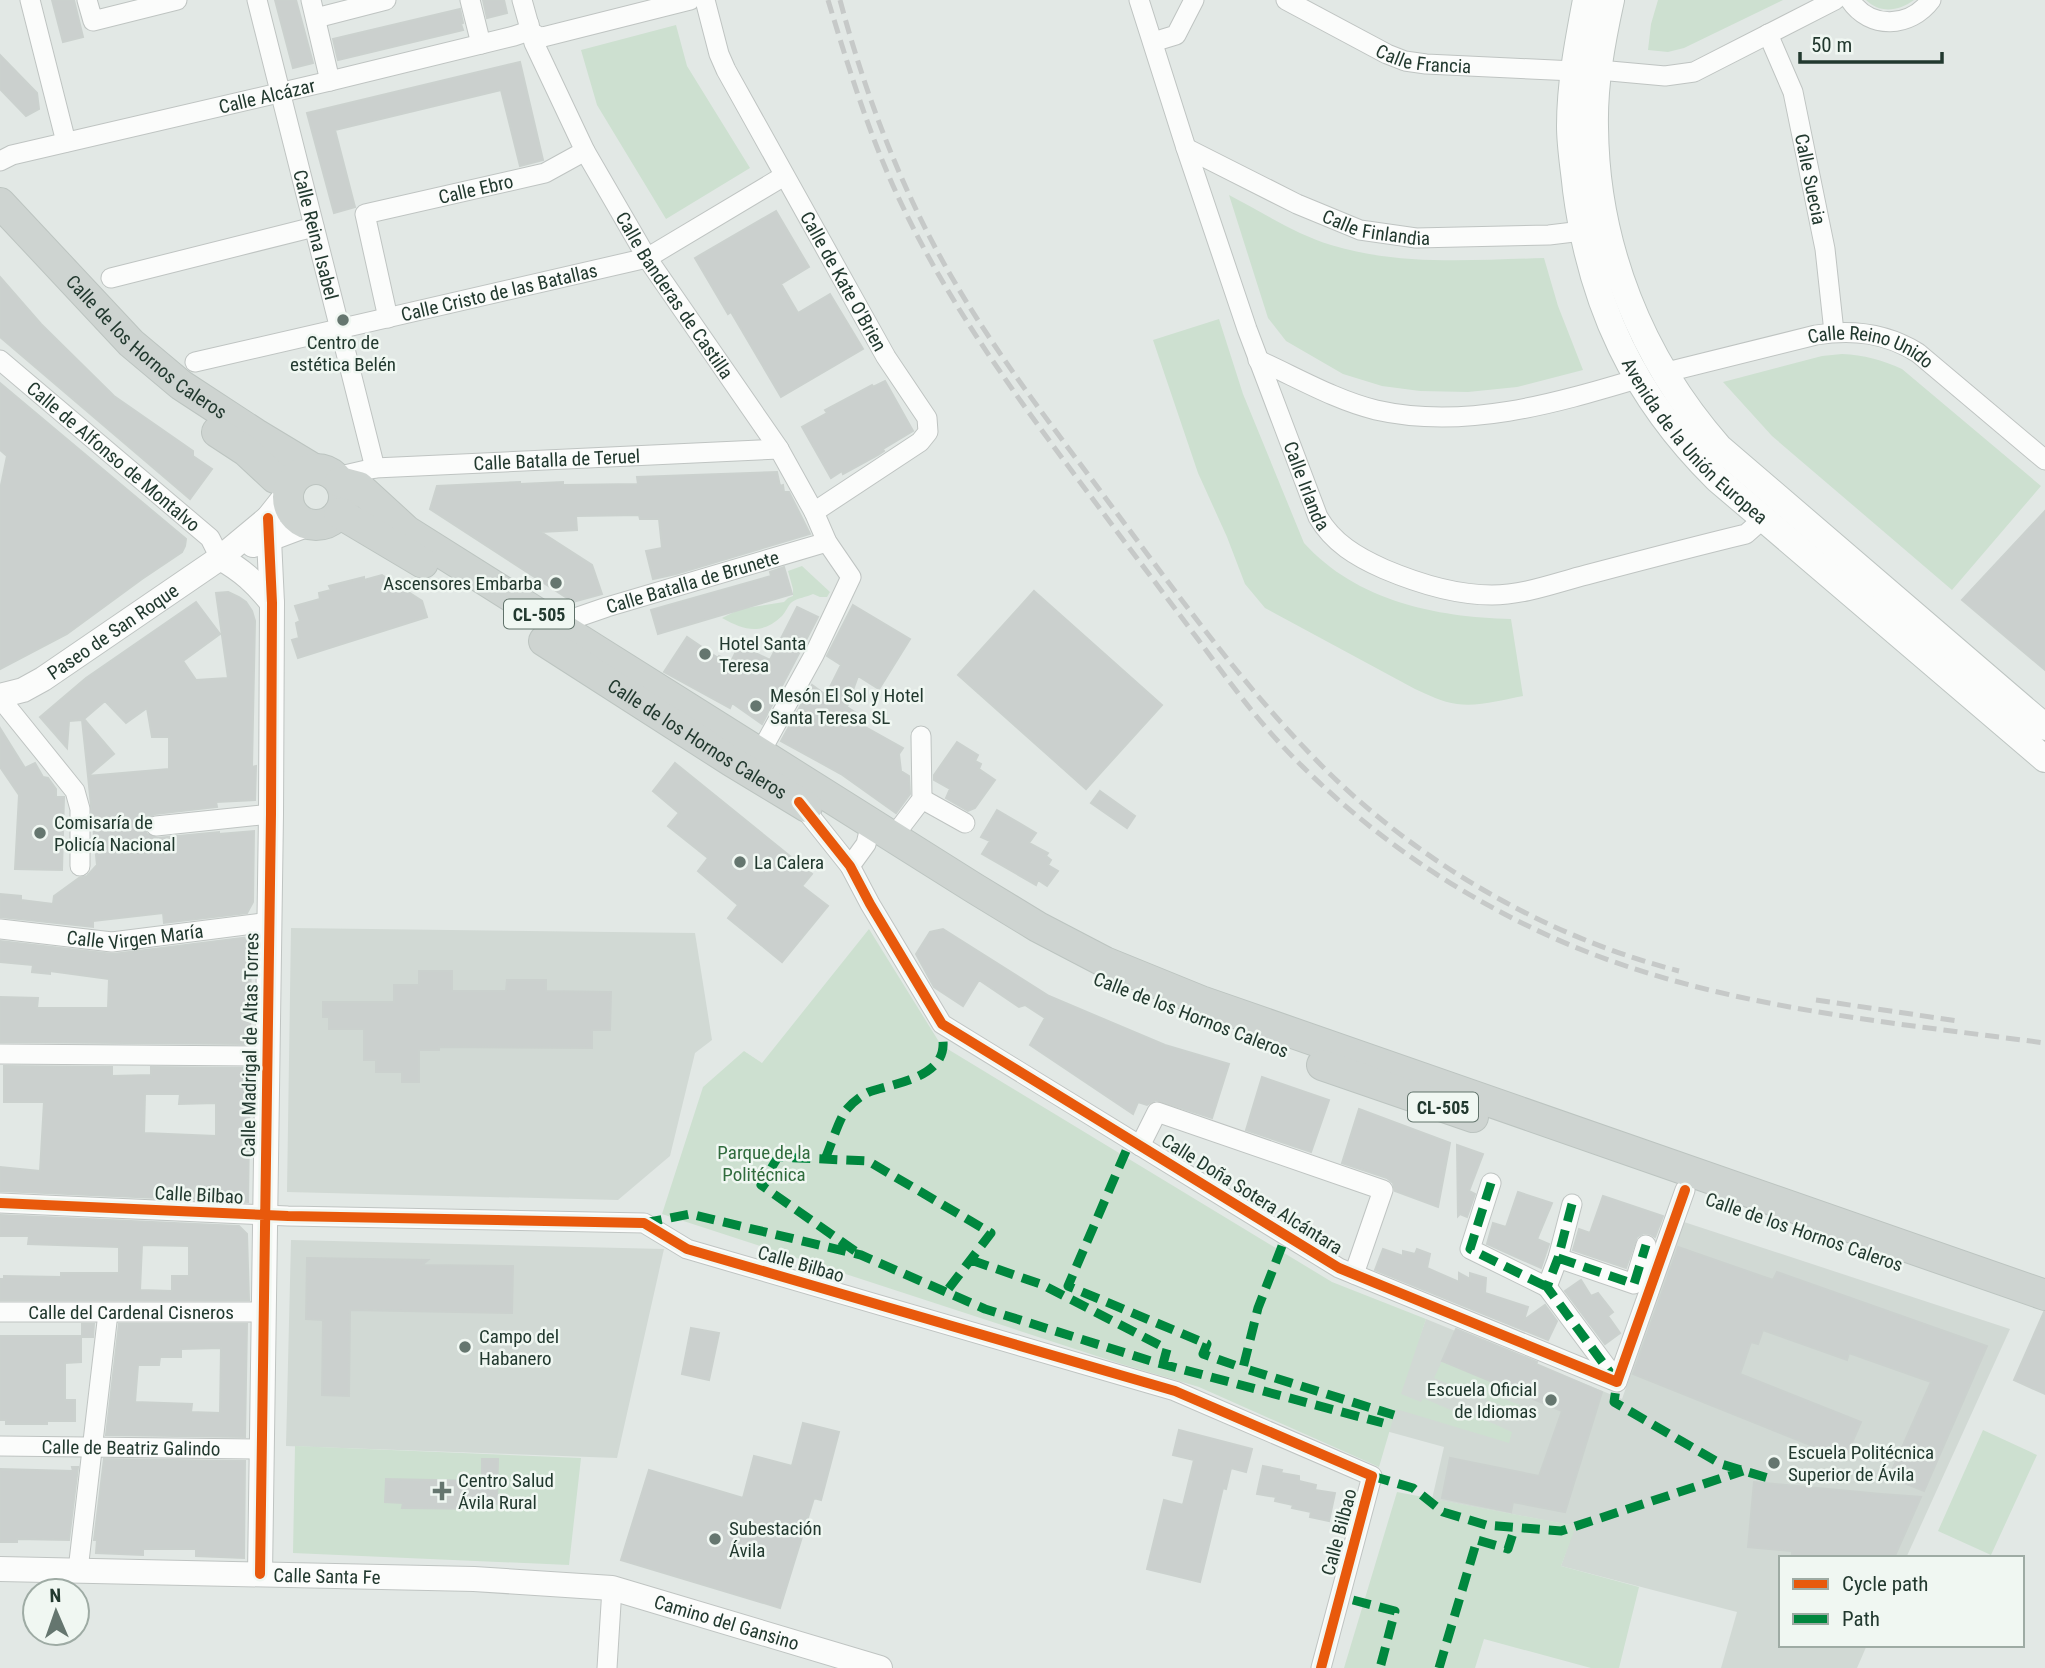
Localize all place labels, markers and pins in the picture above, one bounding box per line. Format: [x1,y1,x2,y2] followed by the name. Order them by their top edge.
[335,312,351,328] marker: Centro de estética Belén
[290,331,396,376] place label: Centro de estética Belén
[383,572,542,595] place label: Ascensores Embarba
[548,575,564,591] marker: Ascensores Embarba
[719,632,806,677] place label: Hotel Santa Teresa
[697,646,713,662] marker: Hotel Santa Teresa
[770,684,924,729] place label: Mesón El Sol y Hotel Santa Teresa SL
[748,698,764,714] marker: Mesón El Sol y Hotel Santa Teresa SL
[54,811,176,856] place label: Comisaría de Policía Nacional
[32,825,48,841] marker: Comisaría de Policía Nacional
[754,851,824,874] place label: La Calera
[732,854,748,870] marker: La Calera
[479,1325,559,1370] place label: Campo del Habanero
[457,1339,473,1355] marker: Campo del Habanero
[1427,1378,1537,1423] place label: Escuela Oficial de Idiomas
[1543,1392,1559,1408] marker: Escuela Oficial de Idiomas
[1788,1441,1934,1486] place label: Escuela Politécnica Superior de Ávila
[1766,1455,1782,1471] marker: Escuela Politécnica Superior de Ávila
[458,1469,554,1514] place label: Centro Salud Ávila Rural
[432,1481,452,1501] marker: Centro Salud Ávila Rural
[729,1517,822,1562] place label: Subestación Ávila
[707,1531,723,1547] marker: Subestación Ávila

